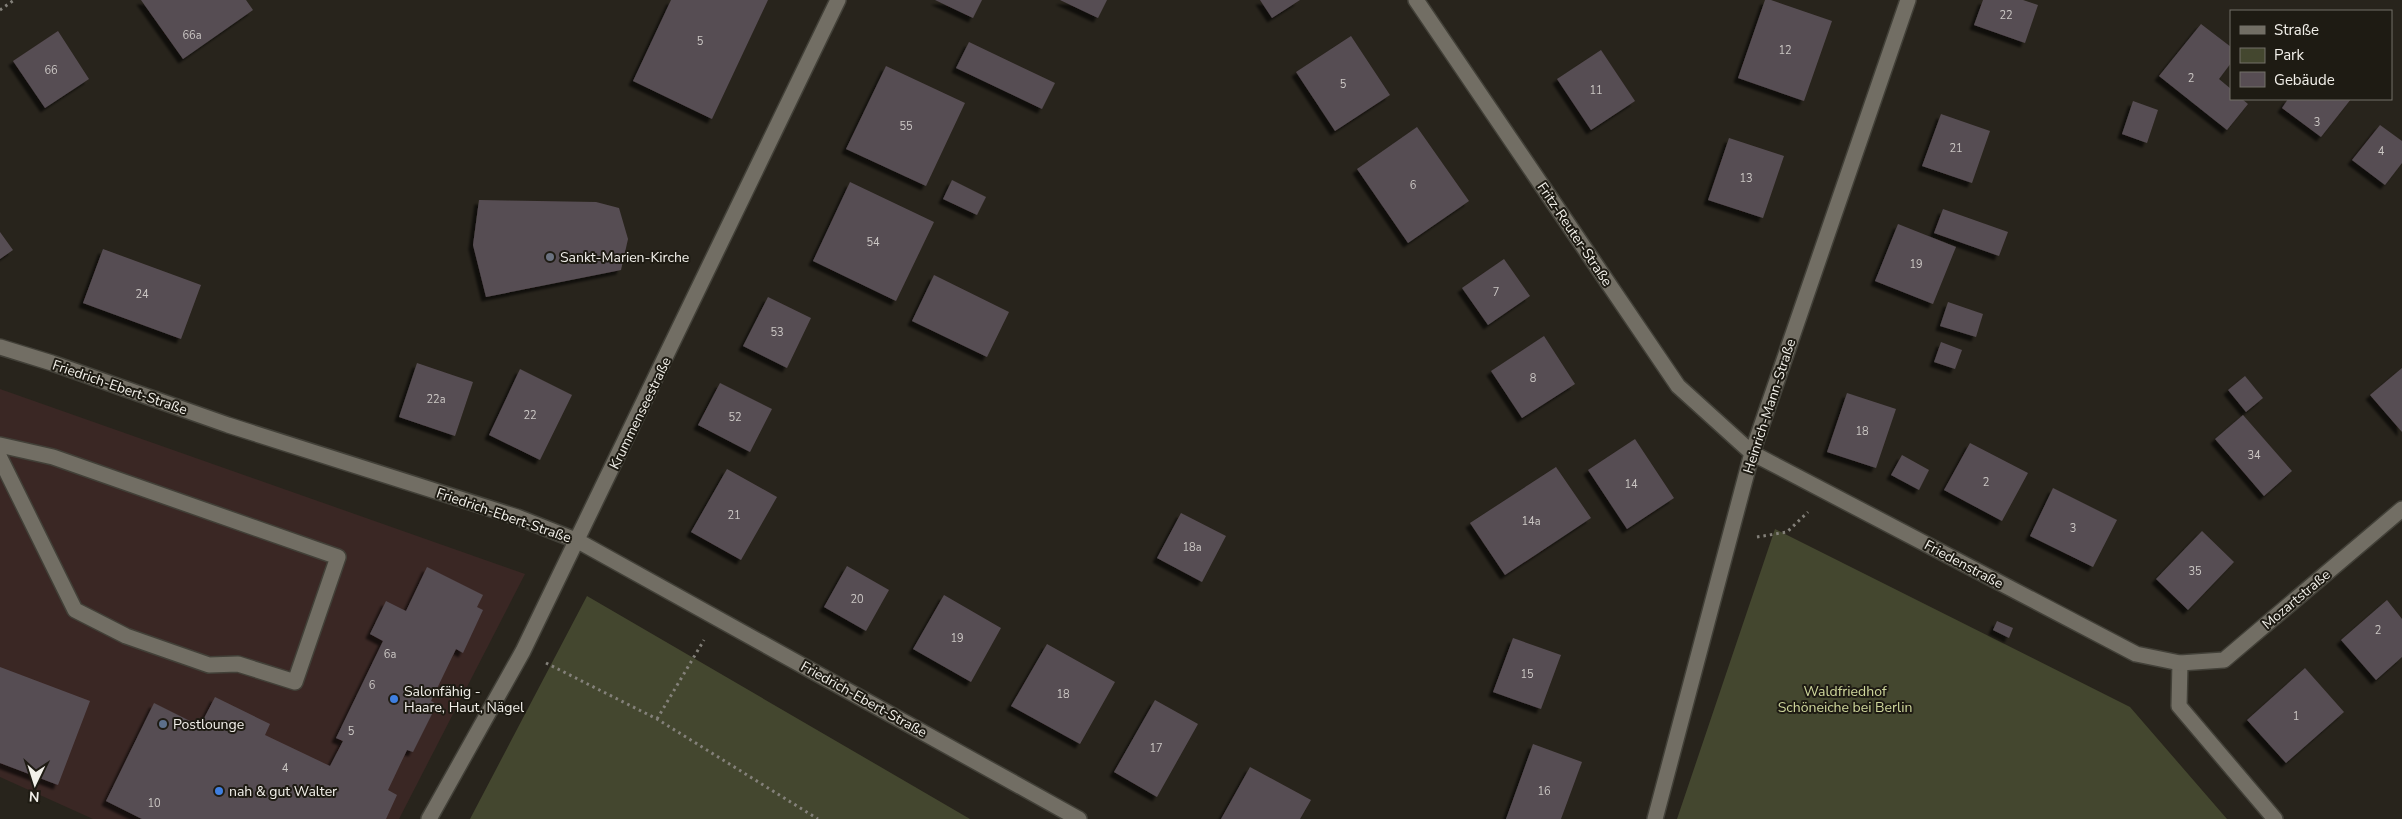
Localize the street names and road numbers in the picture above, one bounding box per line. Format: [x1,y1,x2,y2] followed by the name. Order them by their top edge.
[1533,179,1616,290] street label: Fritz-Reuter-Straße
[1739,336,1800,476] street label: Heinrich-Mann-Straße
[605,354,676,472] street label: Krummenseestraße
[50,355,190,419] street label: Friedrich-Ebert-Straße
[434,483,574,547] street label: Friedrich-Ebert-Straße
[1921,536,2007,593] street label: Friedenstraße
[2258,565,2335,634] street label: Mozartstraße
[797,657,930,742] street label: Friedrich-Ebert-Straße

